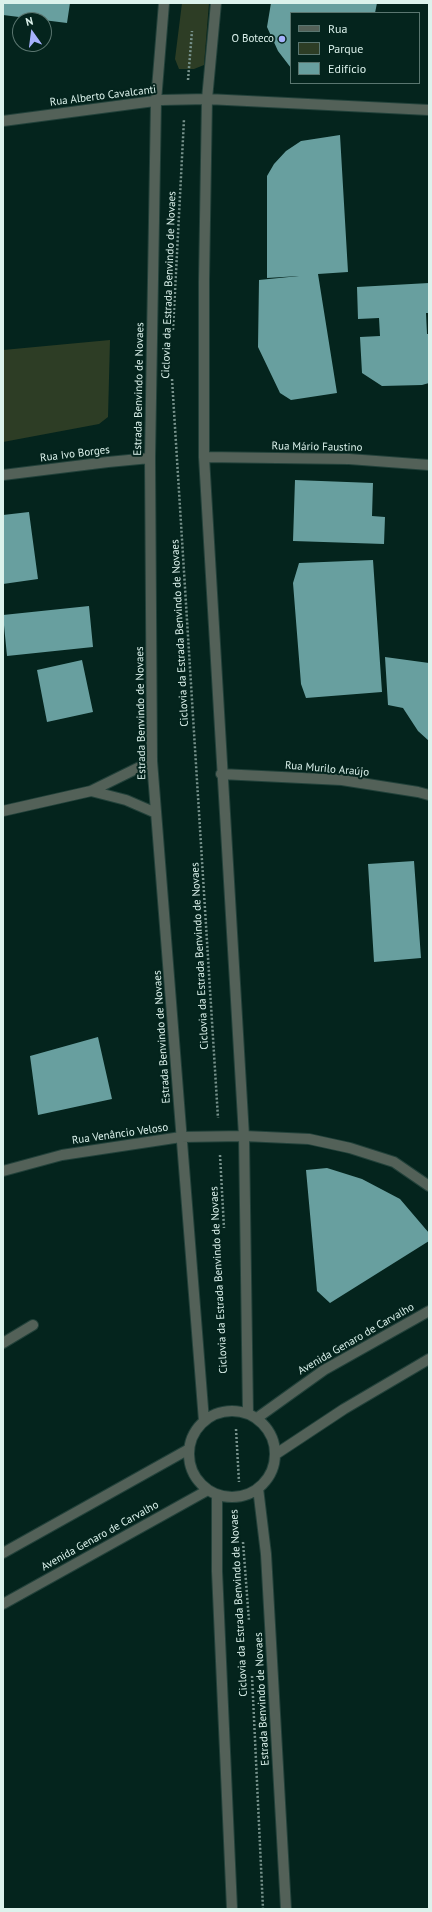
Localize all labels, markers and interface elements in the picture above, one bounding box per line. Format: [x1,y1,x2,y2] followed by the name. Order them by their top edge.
[12,12,52,52] north arrow
[290,12,420,84] legend
[24,14,35,29] text: N
[328,21,347,36] text: Rua
[232,32,274,46] place label: O Boteco
[277,34,287,44] marker: O Boteco
[328,41,363,56] text: Parque
[328,61,366,76] text: Edifício
[49,83,157,109] street label: Rua Alberto Cavalcanti
[159,191,179,379] street label: Ciclovia da Estrada Benvindo de Novaes
[131,322,147,456] street label: Estrada Benvindo de Novaes
[272,440,362,454] street label: Rua Mário Faustino
[39,443,111,465] street label: Rua Ivo Borges
[169,539,191,727] street label: Ciclovia da Estrada Benvindo de Novaes
[133,646,149,780] street label: Estrada Benvindo de Novaes
[284,759,370,779] street label: Rua Murilo Araújo
[189,862,211,1050] street label: Ciclovia da Estrada Benvindo de Novaes
[151,970,173,1104] street label: Estrada Benvindo de Novaes
[71,1121,169,1147] street label: Rua Venâncio Veloso
[208,1186,230,1374] street label: Ciclovia da Estrada Benvindo de Novaes
[296,1300,416,1378] street label: Avenida Genaro de Carvalho
[39,1498,161,1574] street label: Avenida Genaro de Carvalho
[228,1509,250,1697] street label: Ciclovia da Estrada Benvindo de Novaes
[252,1632,272,1766] street label: Estrada Benvindo de Novaes

